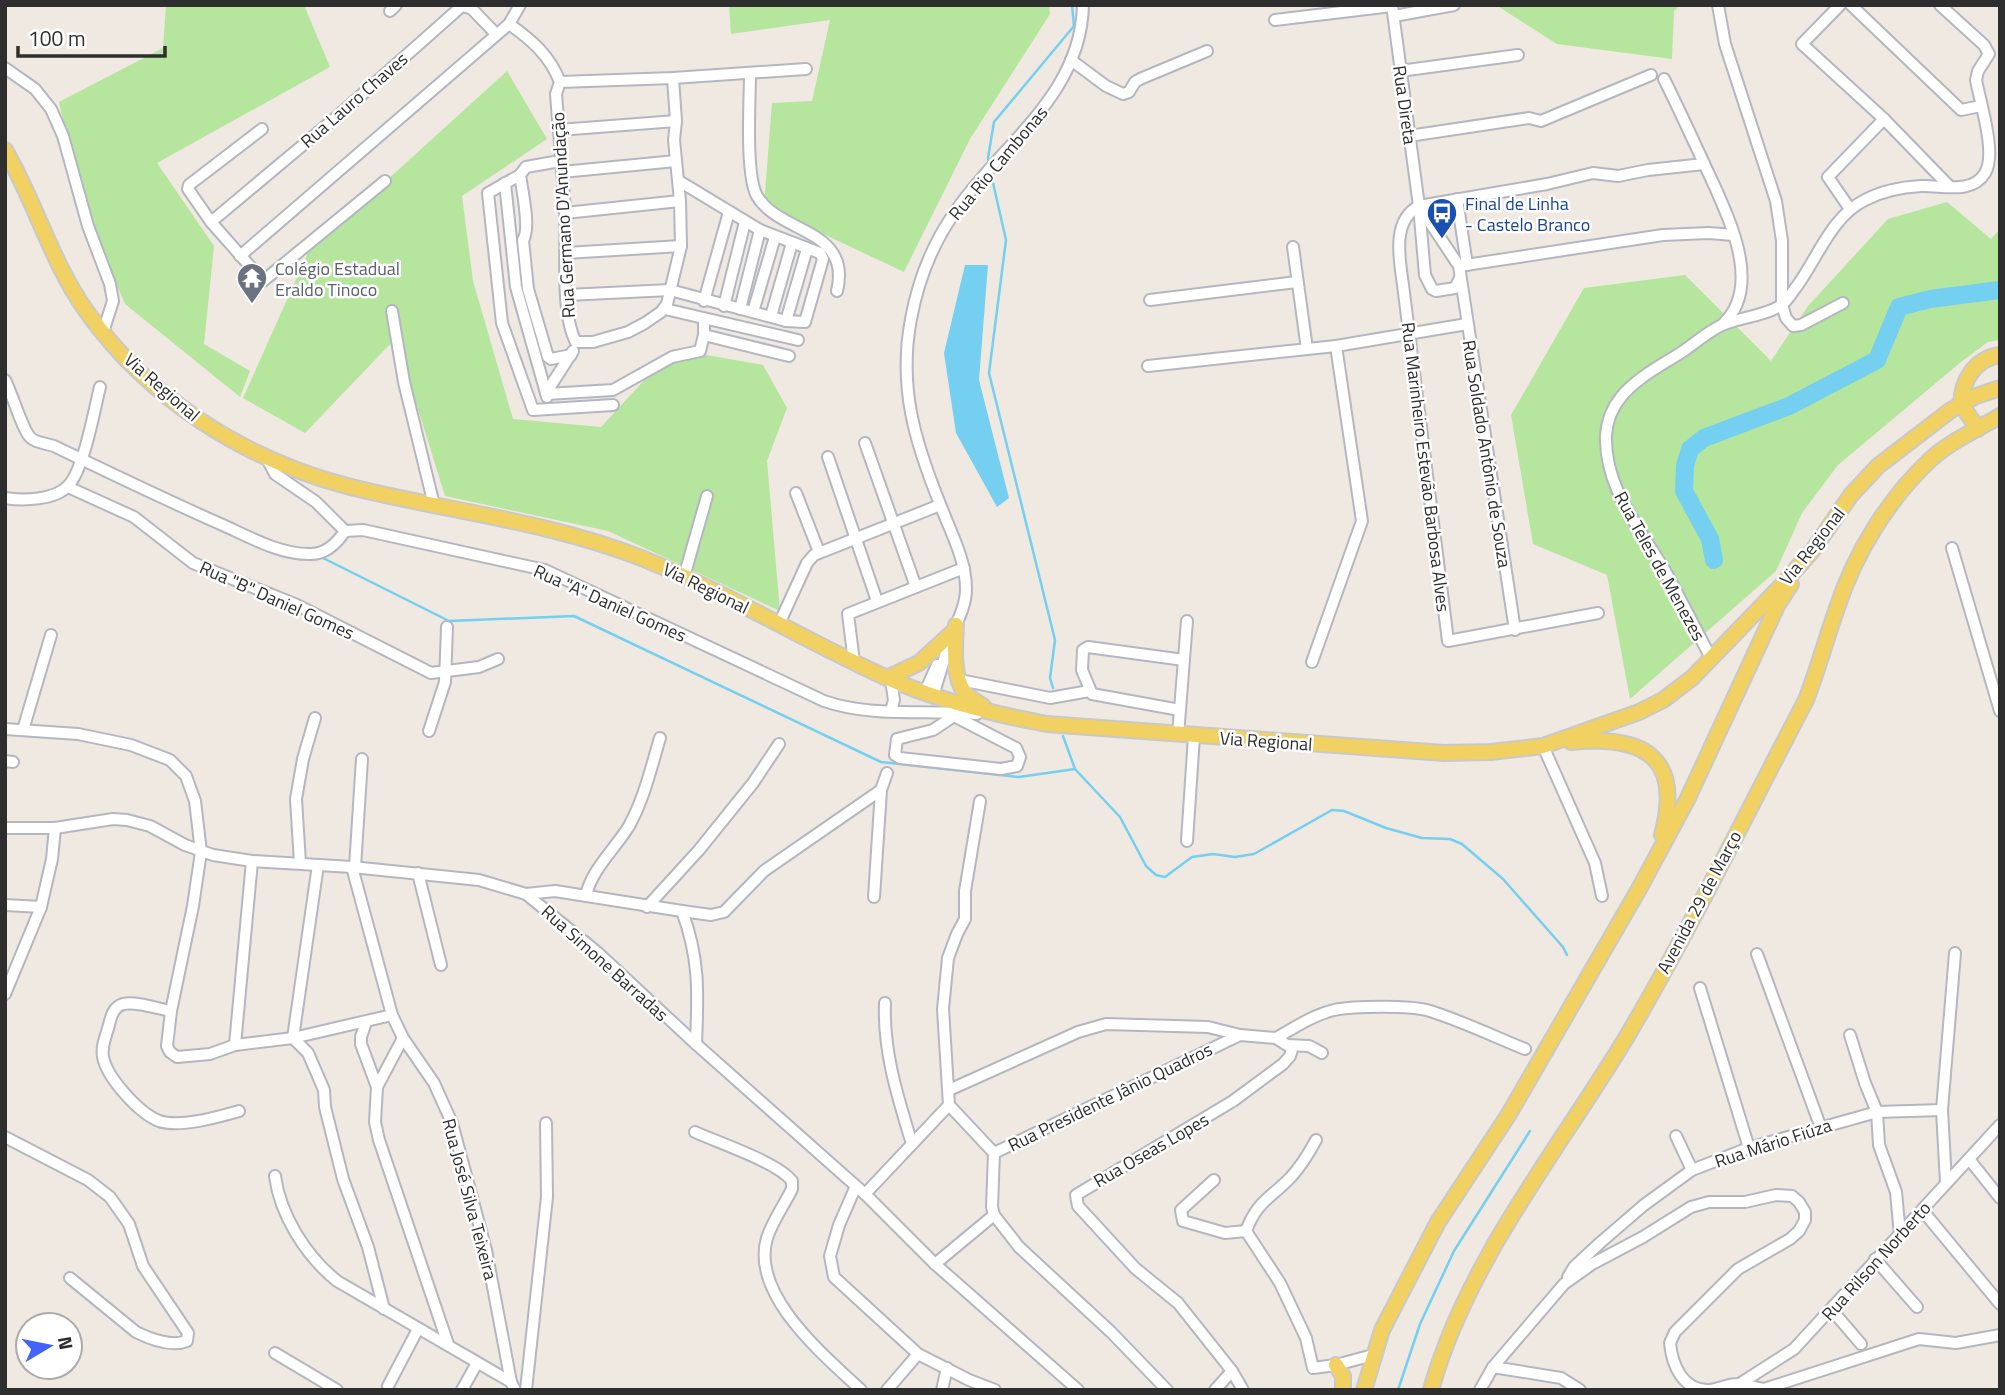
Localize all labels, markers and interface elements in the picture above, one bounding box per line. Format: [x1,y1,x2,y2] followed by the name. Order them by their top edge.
[18,14,164,58] scale bar
[28,22,85,54] text: 100 m
[294,46,414,154] street label: Rua Lauro Chaves
[1386,64,1424,146] street label: Rua Direta
[942,100,1054,226] street label: Rua Rio Cambonas
[544,111,582,319] street label: Rua Germano D'Anundação
[1465,190,1590,238] place label: Final de Linha - Castelo Branco
[1425,196,1459,240] bus stop icon: Final de Linha - Castelo Branco
[275,255,400,303] place label: Colégio Estadual Eraldo Tinoco
[235,261,269,305] temple icon: Colégio Estadual Eraldo Tinoco
[1395,321,1457,613] street label: Rua Marinheiro Estevão Barbosa Alves
[1456,338,1518,570] street label: Rua Soldado Antônio de Souza
[118,346,206,428] street label: Via Regional
[1608,486,1712,646] street label: Rua Teles de Menezes
[1773,501,1851,591] street label: Via Regional
[195,554,359,646] street label: Rua "B" Daniel Gomes
[658,555,754,621] street label: Via Regional
[529,557,691,649] street label: Rua "A" Daniel Gomes
[1219,724,1313,758] street label: Via Regional
[1650,826,1748,978] street label: Avenida 29 de Março
[535,898,675,1028] street label: Rua Simone Barradas
[1003,1036,1217,1158] street label: Rua Presidente Jânio Quadros
[1088,1106,1214,1194] street label: Rua Oseas Lopes
[1711,1111,1835,1175] street label: Rua Mário Fiúza
[435,1115,505,1283] street label: Rua José Silva Teixeira
[1815,1195,1937,1327] street label: Rua Rilson Norberto
[14,1311,84,1381] north arrow
[51,1334,82,1352] text: N

